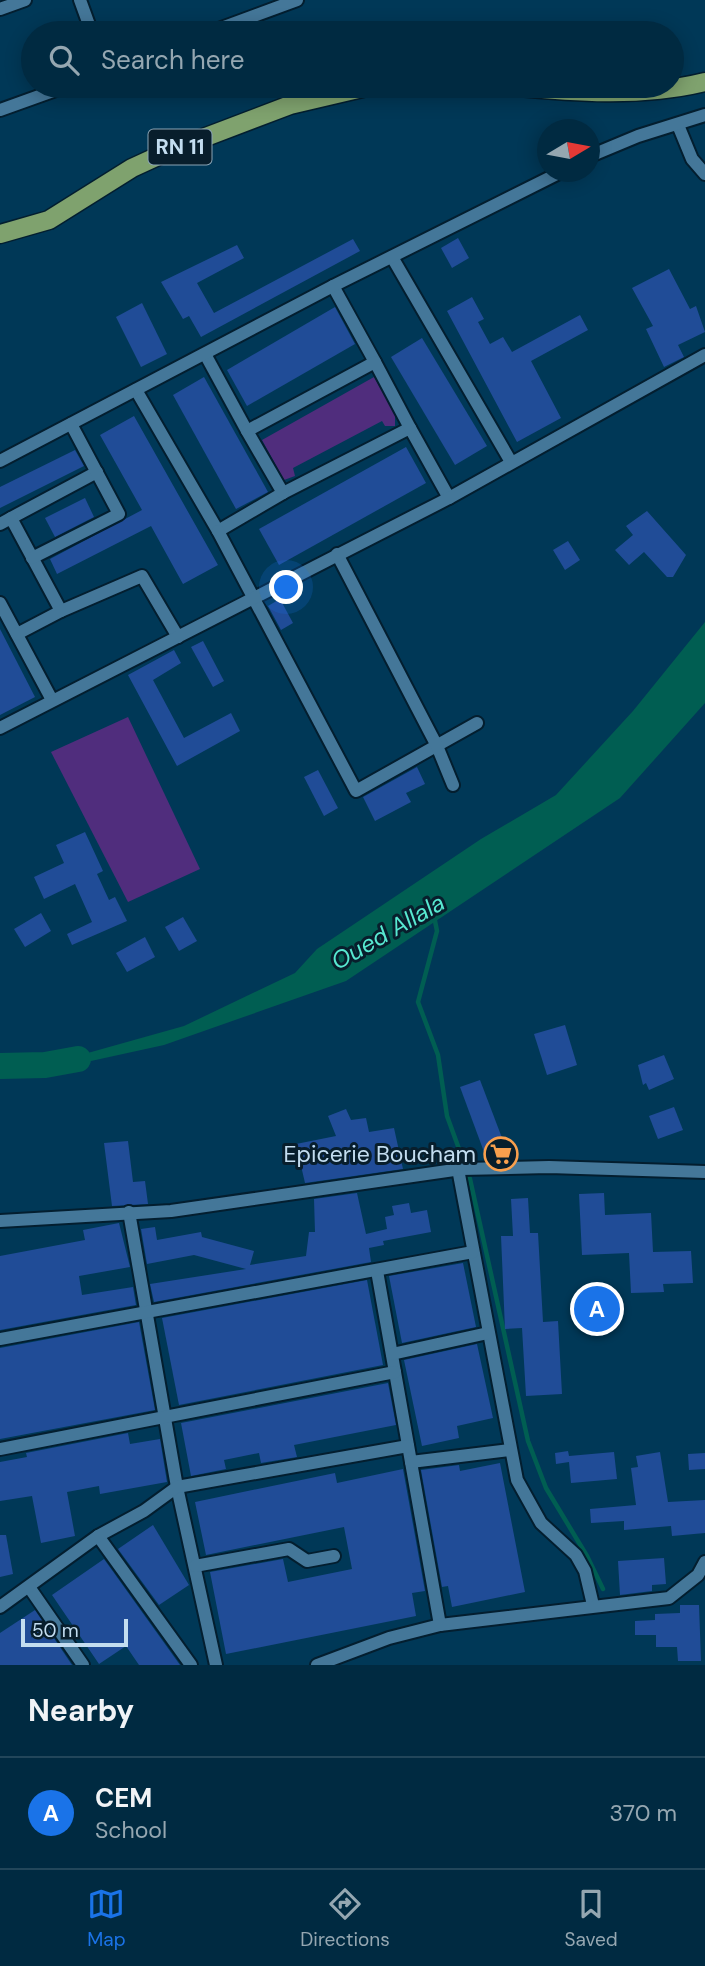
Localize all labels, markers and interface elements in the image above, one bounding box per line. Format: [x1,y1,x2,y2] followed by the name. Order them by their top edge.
[21,21,684,98] search box
[45,41,83,79] icon: search
[101,43,244,77] text: Search here
[537,119,600,182] north arrow
[148,130,212,164] road number: RN 11
[269,570,303,604] your location
[325,887,450,977] water label: Oued Allala
[482,1135,520,1173] supermarket icon: Epicerie Boucham
[284,1139,476,1169] place label: Epicerie Boucham
[574,1283,620,1335] pin: A
[21,1616,128,1648] scale bar
[32,1618,79,1643] text: 50 m
[28,1691,134,1730] text: Nearby
[95,1781,152,1815] text: CEM
[43,1798,59,1828] text: A
[609,1798,677,1828] text: 370 m
[95,1815,167,1845] text: School
[87,1885,126,1952] tab: Map
[300,1885,390,1952] tab: Directions
[564,1885,618,1952] tab: Saved

